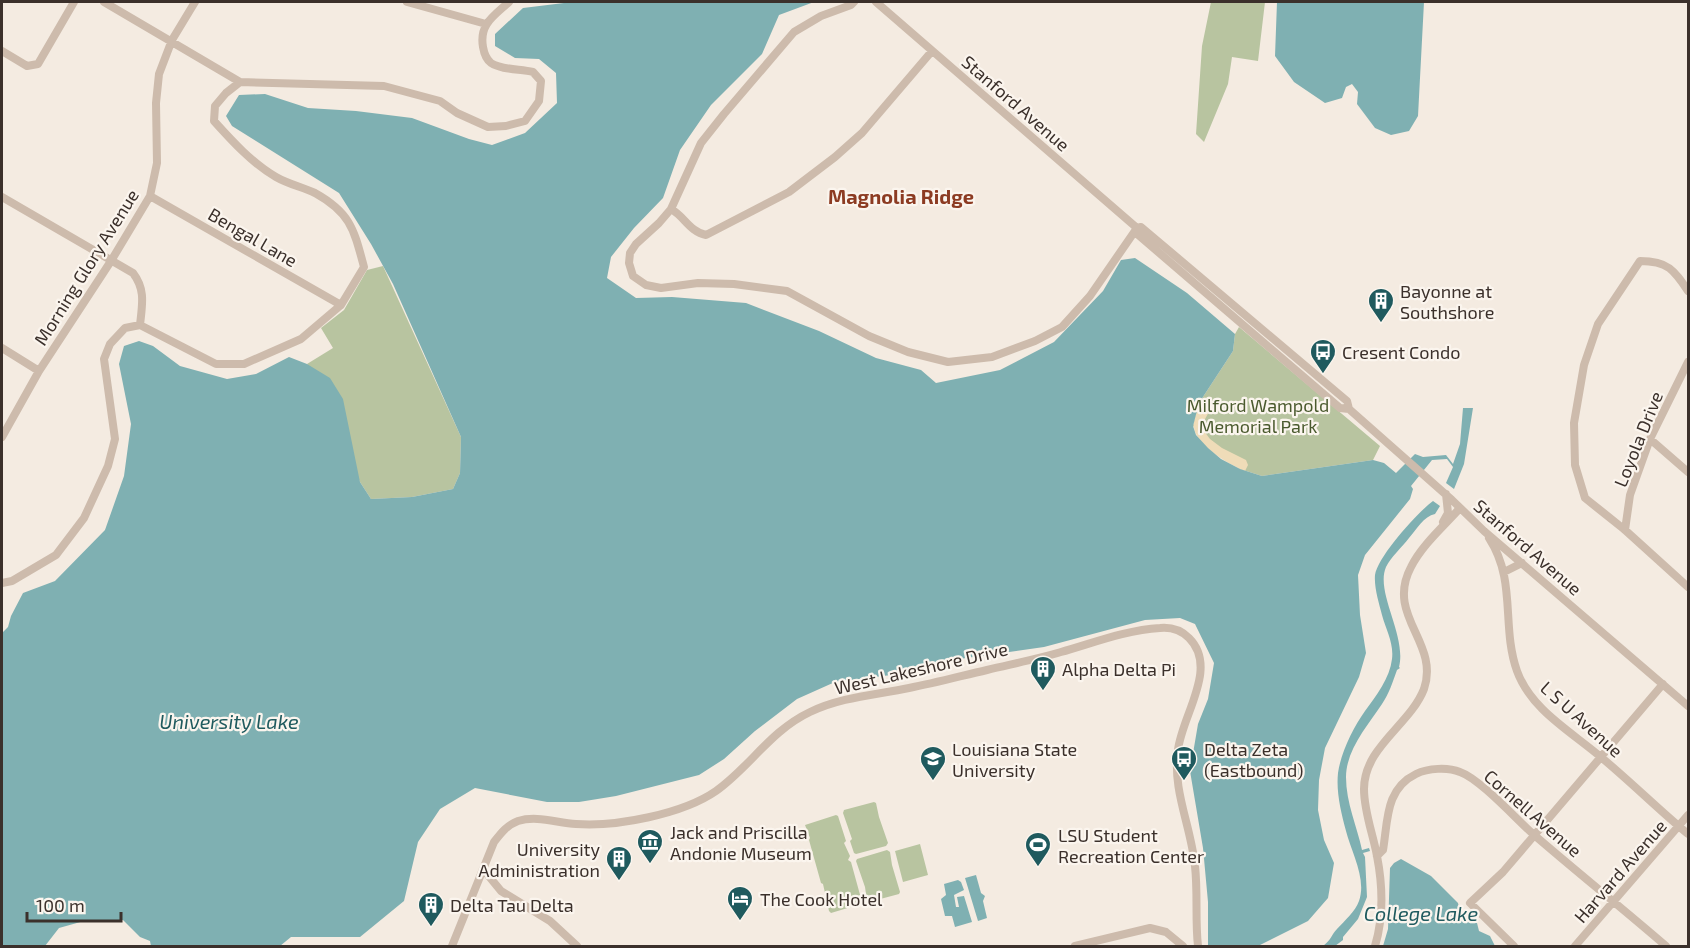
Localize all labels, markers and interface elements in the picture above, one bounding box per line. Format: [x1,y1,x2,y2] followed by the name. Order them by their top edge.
[958,50,1074,156] street label: Stanford Avenue
[828,184,974,208] district label: Magnolia Ridge
[29,185,143,349] street label: Morning Glory Avenue
[205,203,301,271] street label: Bengal Lane
[1400,280,1494,323] place label: Bayonne at Southshore
[1366,286,1396,324] building icon: Bayonne at Southshore
[1308,337,1338,375] bus stop icon: Cresent Condo
[1342,341,1461,363] place label: Cresent Condo
[1609,388,1667,490] street label: Loyola Drive
[1187,394,1329,437] park label: Milford Wampold Memorial Park
[1470,494,1586,600] street label: Stanford Avenue
[832,637,1010,699] street label: West Lakeshore Drive
[1028,654,1058,692] building icon: Alpha Delta Pi
[1062,658,1176,680] place label: Alpha Delta Pi
[1536,676,1628,762] street label: L S U Avenue
[159,709,299,734] water label: University Lake
[952,738,1077,781] place label: Louisiana State University
[1204,738,1303,781] place label: Delta Zeta (Eastbound)
[918,744,948,782] school or university icon: Louisiana State University
[1169,744,1199,782] bus stop icon: Delta Zeta (Eastbound)
[1480,765,1586,861] street label: Cornell Avenue
[1569,815,1671,927] street label: Harvard Avenue
[670,821,812,864] place label: Jack and Priscilla Andonie Museum
[1058,824,1204,867] place label: LSU Student Recreation Center
[635,827,665,865] museum icon: Jack and Priscilla Andonie Museum
[1023,830,1053,868] sports icon: LSU Student Recreation Center
[478,838,600,881] place label: University Administration
[604,844,634,882] building icon: University Administration
[725,884,755,922] hotel icon: The Cook Hotel
[27,885,122,923] scale bar
[760,888,883,910] place label: The Cook Hotel
[416,890,446,928] building icon: Delta Tau Delta
[36,894,85,916] text: 100 m
[450,894,574,916] place label: Delta Tau Delta
[1364,901,1478,925] water label: College Lake

